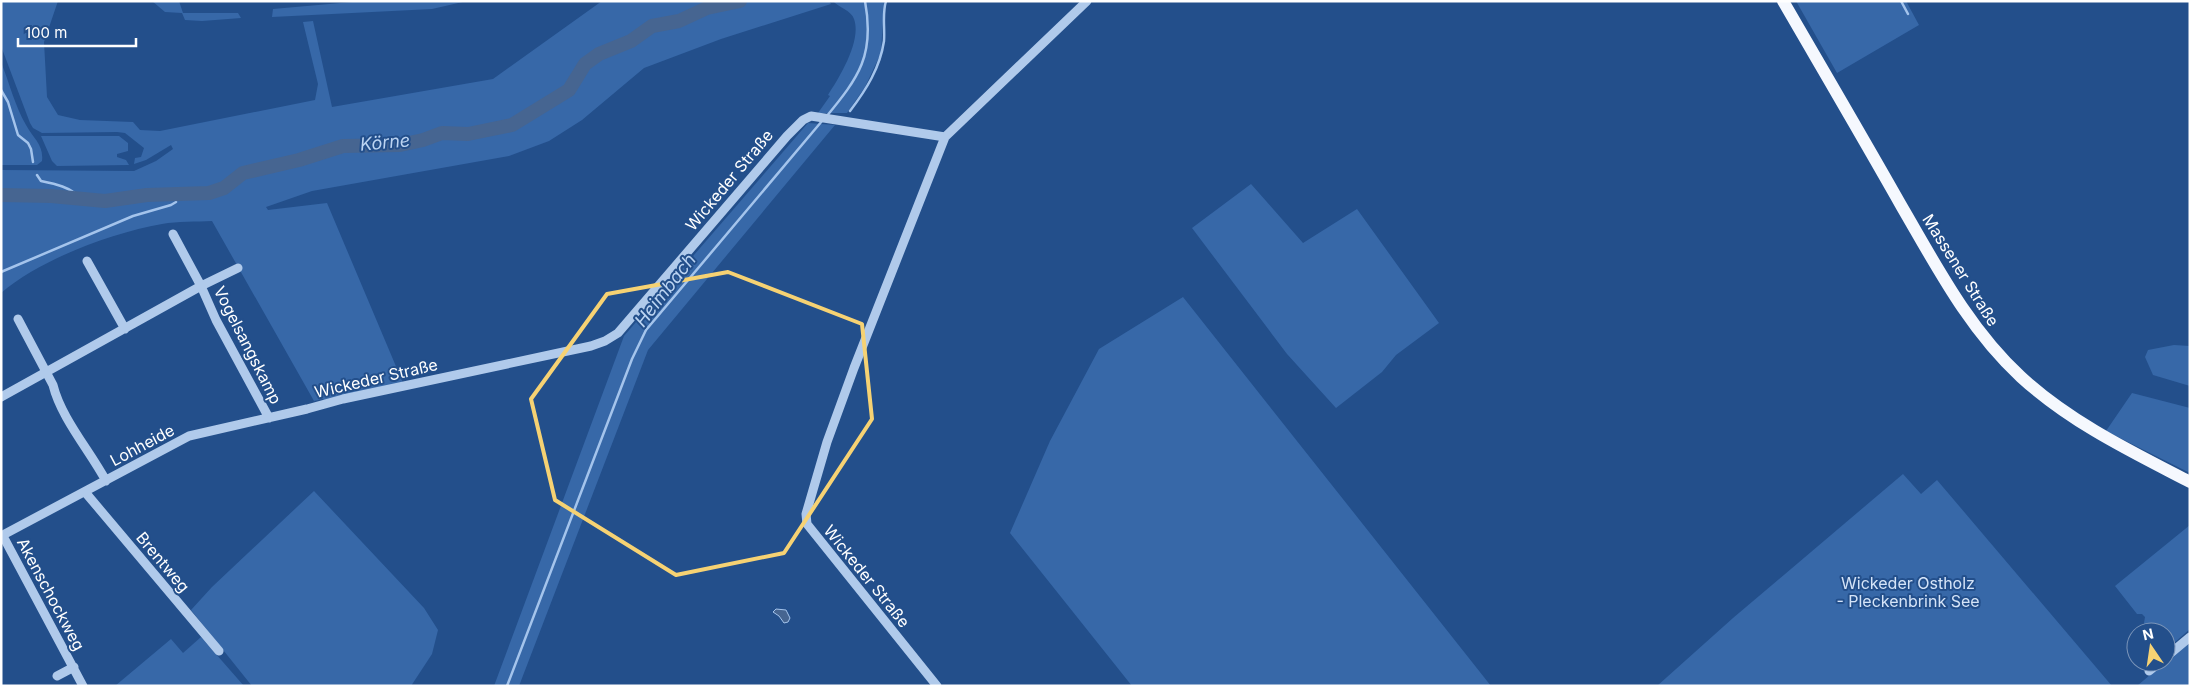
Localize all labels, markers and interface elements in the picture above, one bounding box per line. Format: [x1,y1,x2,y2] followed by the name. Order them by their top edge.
[18,15,135,47] scale bar
[25,23,67,42] text: 100 m
[681,125,777,235] street label: Wickeder Straße
[359,129,411,155] water label: Körne
[1918,210,2004,330] street label: Massener Straße
[630,249,700,331] water label: Heimbach
[210,283,286,407] street label: Vogelsangskamp
[312,354,440,402] street label: Wickeder Straße
[106,420,178,470] street label: Lohheide
[820,521,914,631] street label: Wickeder Straße
[132,528,194,596] street label: Brentweg
[13,534,89,654] street label: Akenschockweg
[1836,573,1980,611] park label: Wickeder Ostholz - Pleckenbrink See
[2126,622,2176,672] north arrow
[2141,624,2155,643] text: N

